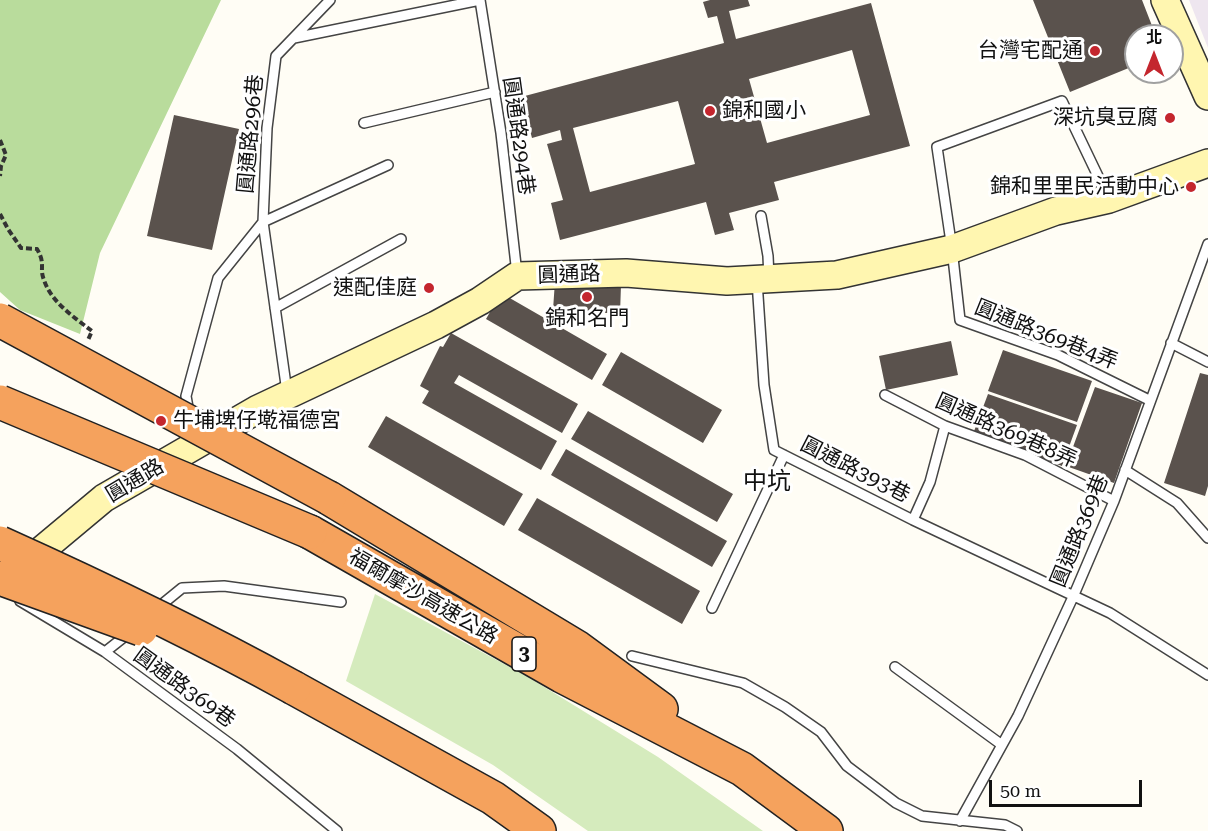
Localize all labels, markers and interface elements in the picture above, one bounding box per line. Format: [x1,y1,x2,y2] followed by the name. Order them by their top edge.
[1124,24,1184,84] north arrow
[1146,28,1162,47] text: 北
[978,38,1083,64] place label: 台灣宅配通
[1088,44,1102,58] marker: 台灣宅配通
[233,73,269,195] street label: 圓通路296巷
[497,75,539,197] street label: 圓通路294巷
[722,98,806,124] place label: 錦和國小
[703,104,717,118] marker: 錦和國小
[1053,105,1158,131] place label: 深坑臭豆腐
[1163,111,1177,125] marker: 深坑臭豆腐
[990,174,1179,200] place label: 錦和里里民活動中心
[1184,180,1198,194] marker: 錦和里里民活動中心
[537,261,601,289] street label: 圓通路
[333,275,417,301] place label: 速配佳庭
[422,281,436,295] marker: 速配佳庭
[580,290,594,304] marker: 錦和名門
[971,295,1121,375] street label: 圓通路369巷4弄
[545,306,629,332] place label: 錦和名門
[931,389,1081,473] street label: 圓通路369巷8弄
[173,408,341,434] place label: 牛埔埤仔墘福德宮
[154,414,168,428] marker: 牛埔埤仔墘福德宮
[796,432,914,508] street label: 圓通路393巷
[102,454,168,508] street label: 圓通路
[743,468,791,496] district label: 中坑
[1046,471,1114,591] street label: 圓通路369巷
[344,544,502,650] street label: 福爾摩沙高速公路
[512,637,536,671] road number: 3
[128,643,240,733] street label: 圓通路369巷
[992,768,1145,806] scale bar
[1000,780,1041,801] text: 50 m

